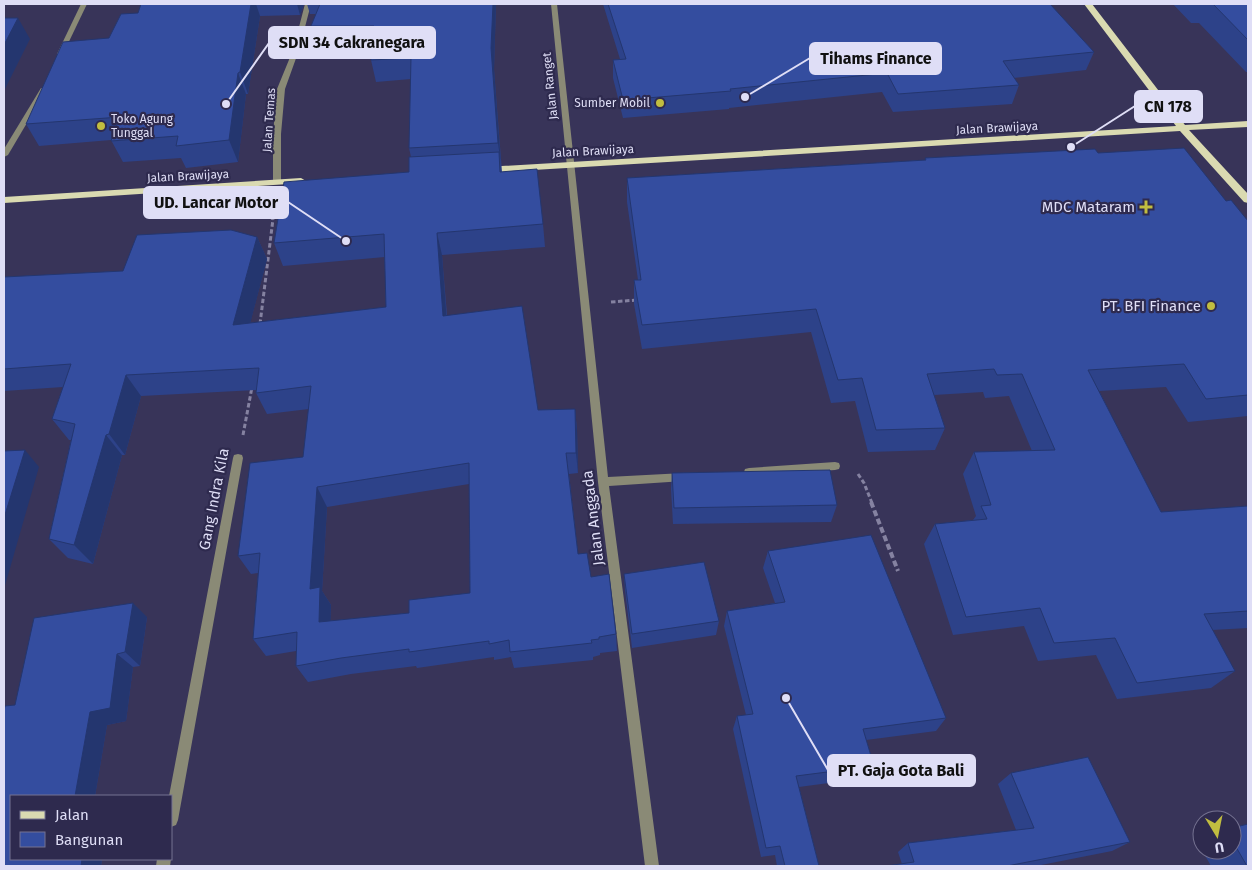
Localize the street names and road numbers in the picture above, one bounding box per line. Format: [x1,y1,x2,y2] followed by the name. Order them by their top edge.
[539,51,561,120] street label: Jalan Ranget
[260,87,278,153] street label: Jalan Temas
[956,119,1038,137] street label: Jalan Brawijaya
[552,142,634,160] street label: Jalan Brawijaya
[147,167,229,185] street label: Jalan Brawijaya
[195,447,233,551] street label: Gang Indra Kila
[578,469,608,567] street label: Jalan Anggada

